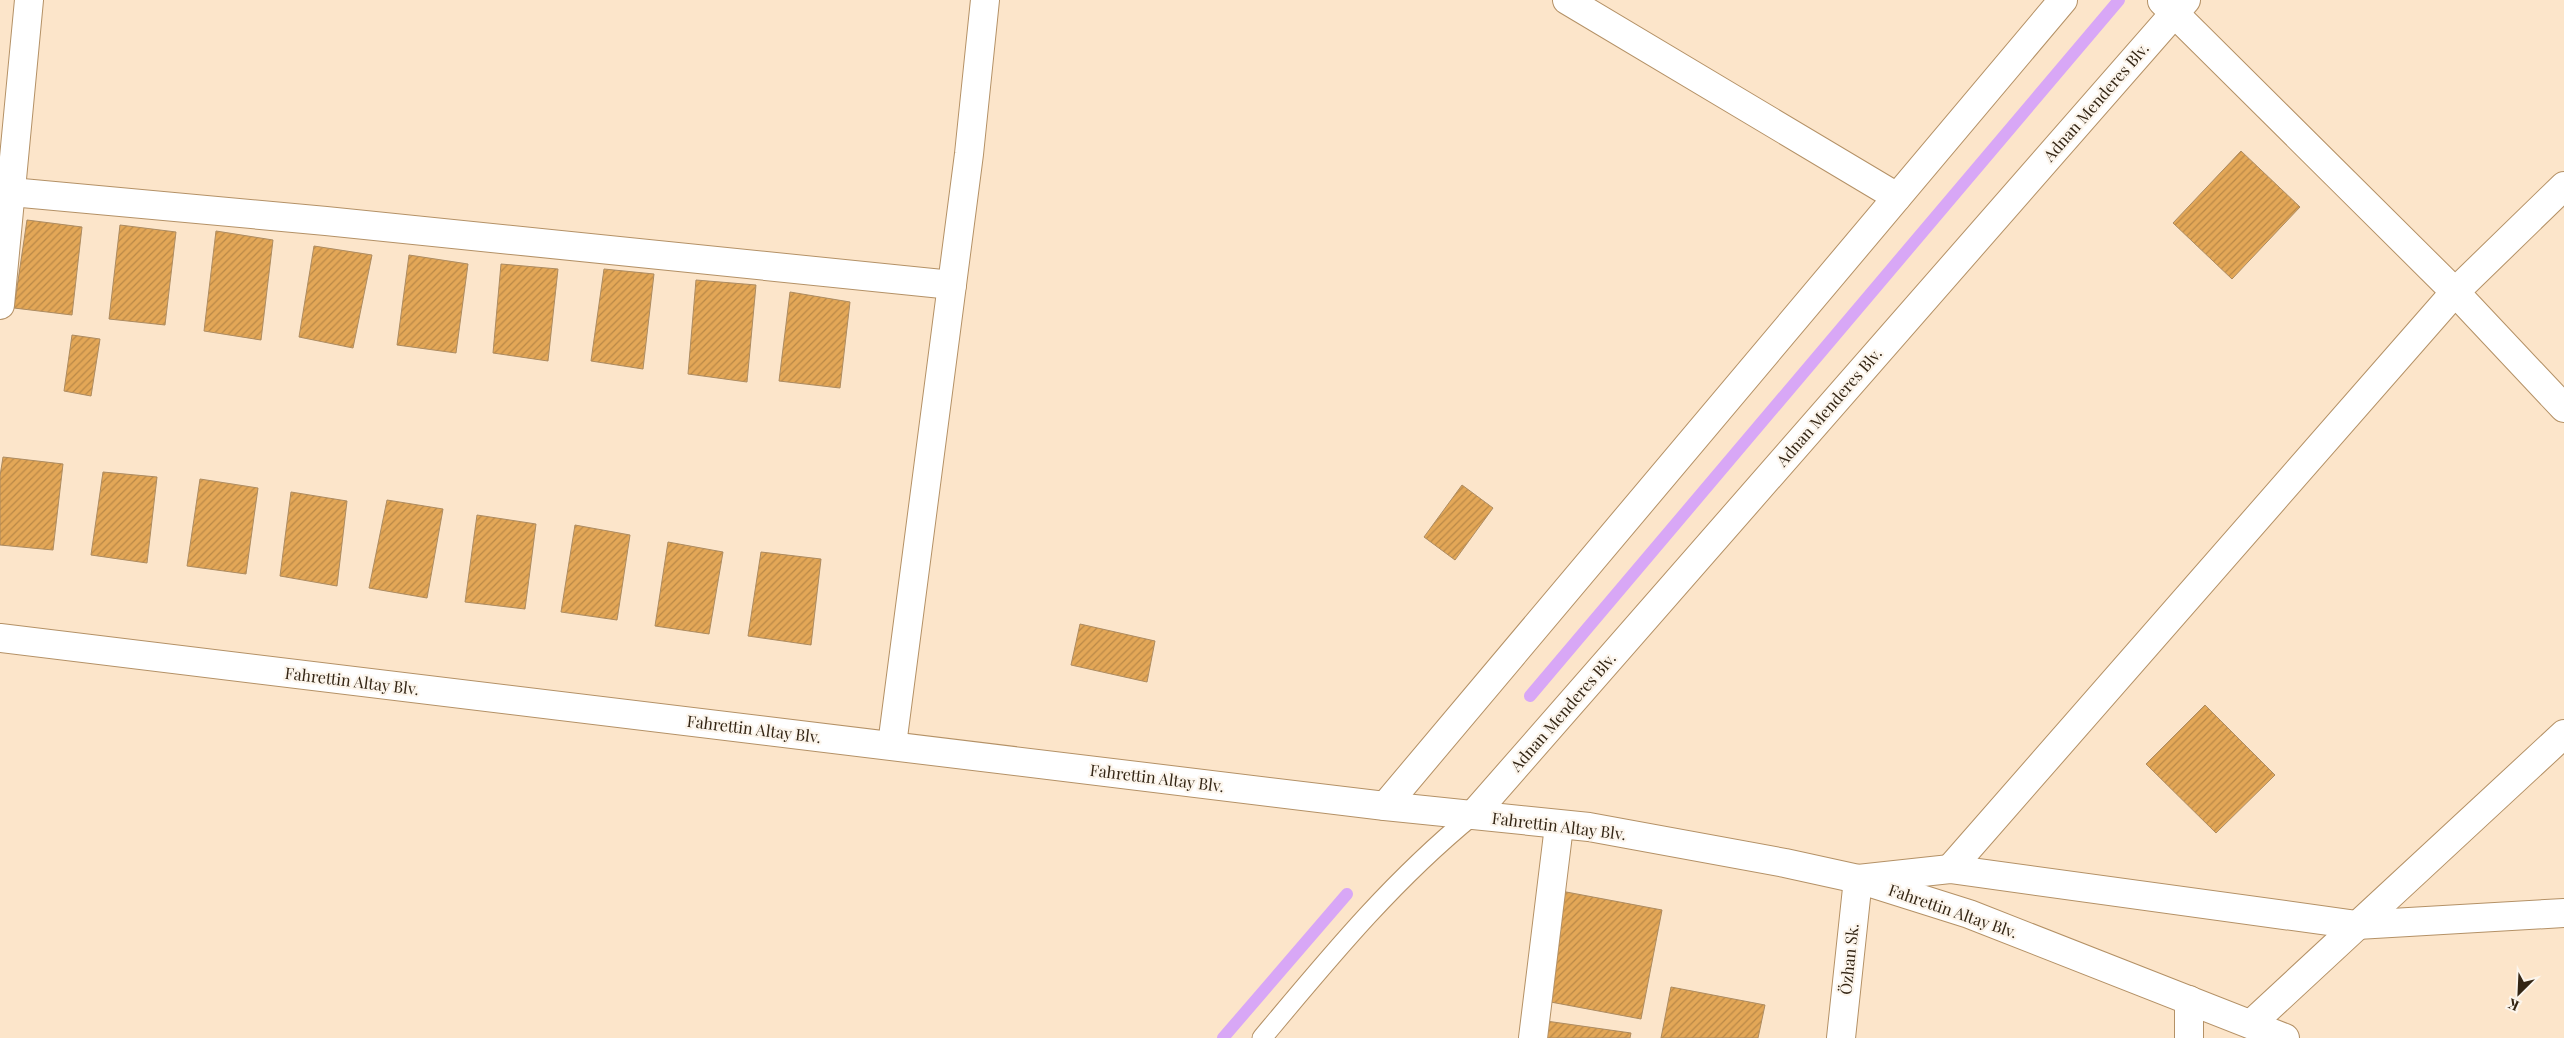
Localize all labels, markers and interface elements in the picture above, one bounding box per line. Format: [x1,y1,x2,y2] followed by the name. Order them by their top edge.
[2038,38,2153,166] street label: Adnan Menderes Blv.
[1771,343,1886,471] street label: Adnan Menderes Blv.
[1505,648,1620,776] street label: Adnan Menderes Blv.
[284,662,420,699] street label: Fahrettin Altay Blv.
[686,710,822,747] street label: Fahrettin Altay Blv.
[1089,759,1225,796] street label: Fahrettin Altay Blv.
[1491,807,1627,844] street label: Fahrettin Altay Blv.
[1886,879,2020,942] street label: Fahrettin Altay Blv.
[1834,922,1863,996] street label: Özhan Sk.
[2494,968,2544,1018] north arrow
[2504,994,2522,1016] text: K

